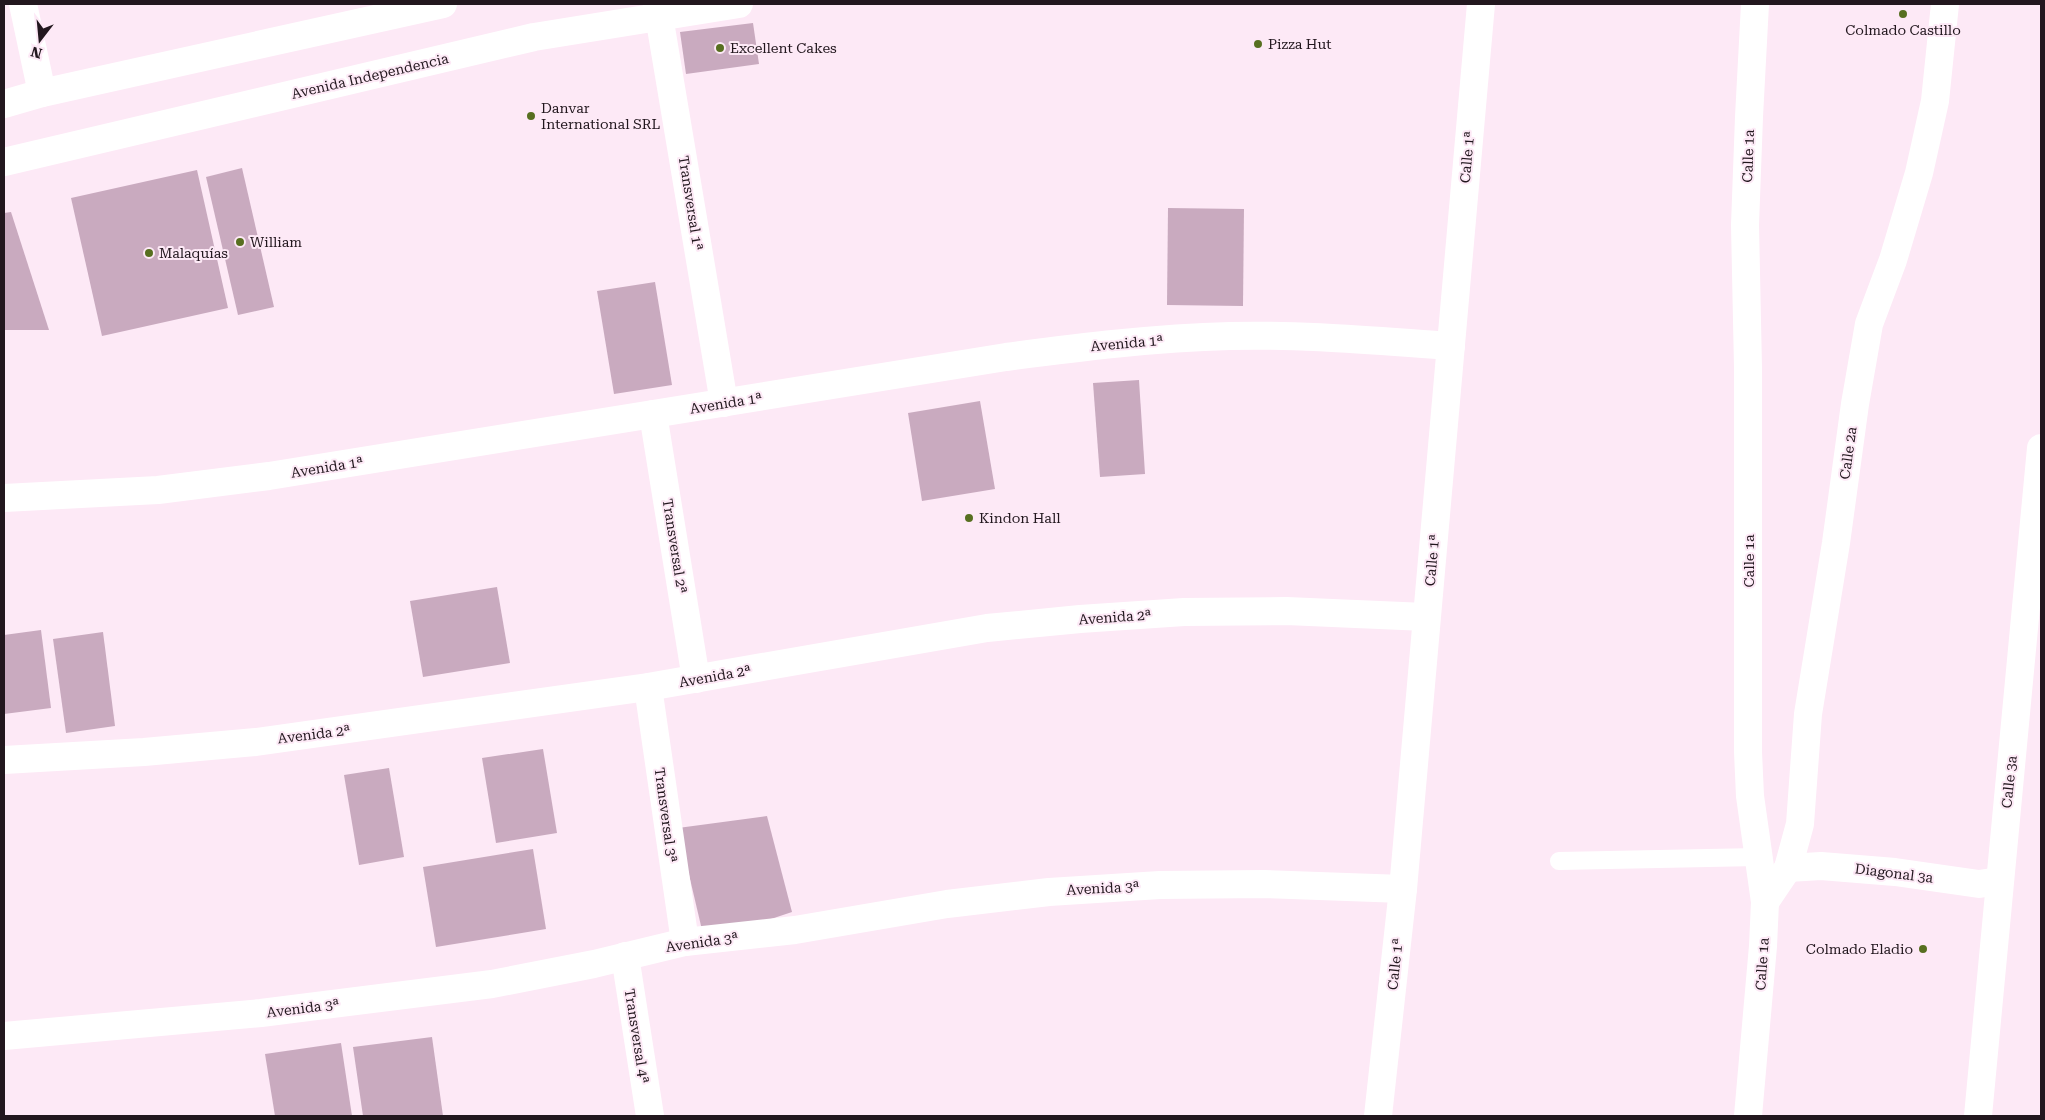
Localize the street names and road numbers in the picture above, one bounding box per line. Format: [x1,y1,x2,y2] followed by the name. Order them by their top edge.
[290,50,451,102] street label: Avenida Independencia
[1739,129,1757,183] street label: Calle 1a
[1457,130,1477,184] street label: Calle 1ª
[676,154,706,252] street label: Transversal 1ª
[1090,332,1164,354] street label: Avenida 1ª
[689,389,764,417] street label: Avenida 1ª
[1836,425,1860,480] street label: Calle 2a
[290,453,365,481] street label: Avenida 1ª
[660,497,690,595] street label: Transversal 2ª
[1422,533,1442,587] street label: Calle 1ª
[1741,534,1757,587] street label: Calle 1a
[1078,606,1152,628] street label: Avenida 2ª
[678,662,753,690] street label: Avenida 2ª
[277,722,351,746] street label: Avenida 2ª
[1998,754,2020,809] street label: Calle 3a
[651,766,681,864] street label: Transversal 3ª
[1854,860,1935,886] street label: Diagonal 3a
[1066,878,1140,898] street label: Avenida 3ª
[665,929,740,955] street label: Avenida 3ª
[1384,937,1406,991] street label: Calle 1ª
[1752,937,1772,991] street label: Calle 1a
[622,987,652,1085] street label: Transversal 4ª
[266,996,340,1020] street label: Avenida 3ª

